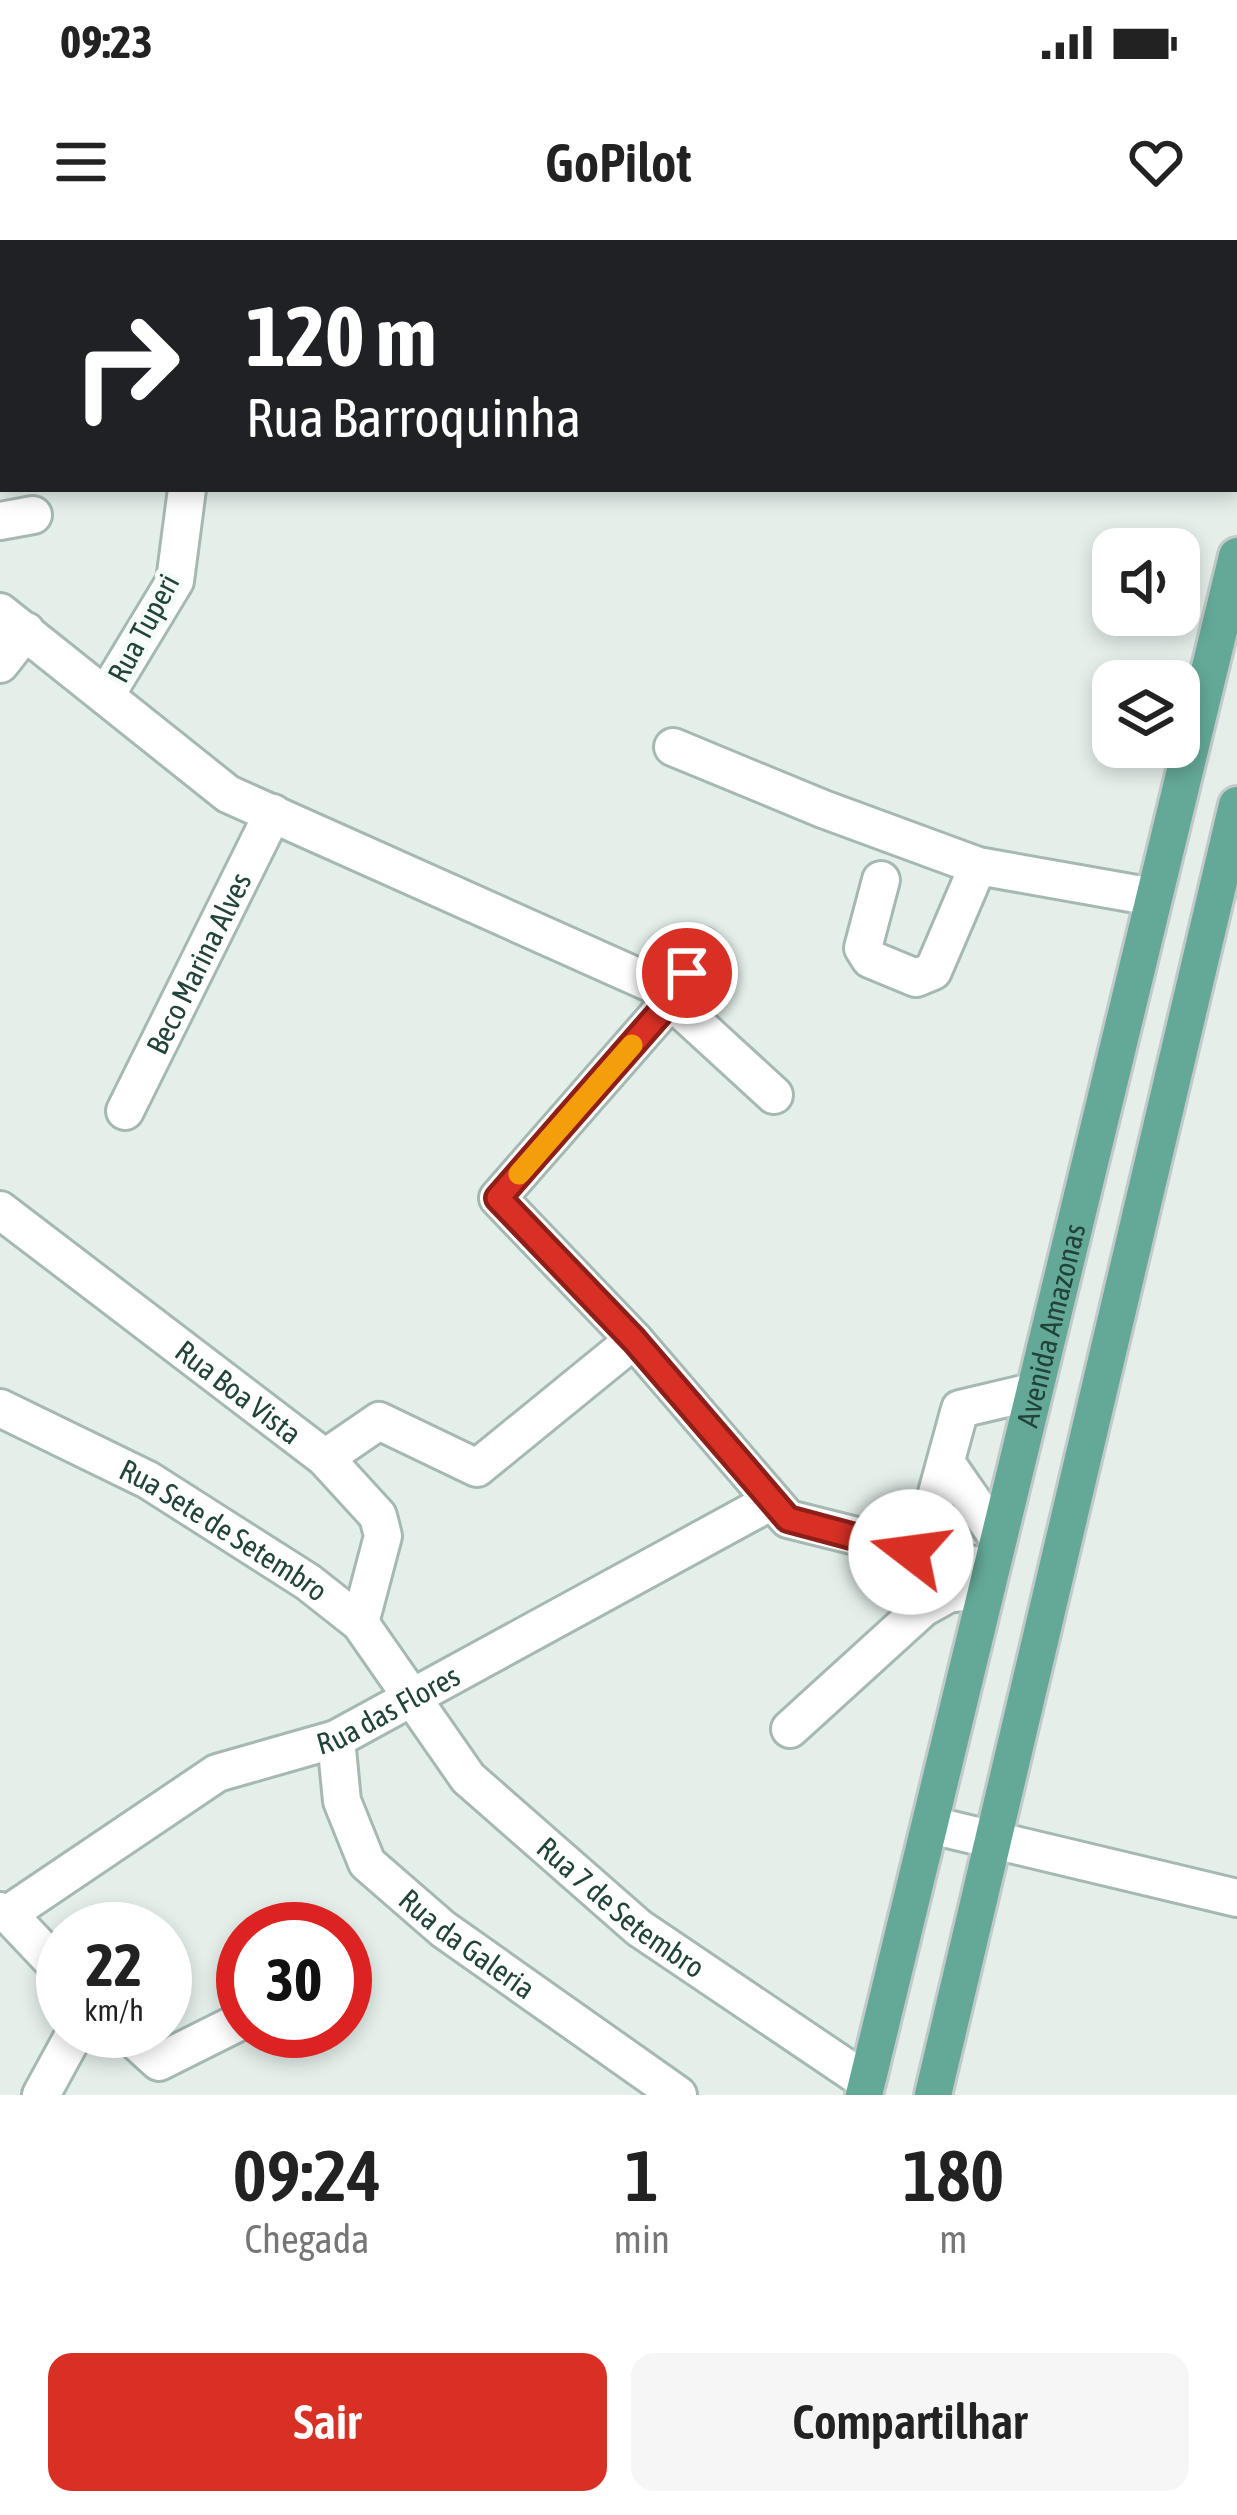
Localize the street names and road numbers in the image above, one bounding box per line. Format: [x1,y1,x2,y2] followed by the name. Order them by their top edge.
[100,568,186,688] street label: Rua Tuperi
[139,867,258,1060] street label: Beco Marina Alves
[1010,1220,1092,1430] street label: Avenida Amazonas
[169,1333,308,1451] street label: Rua Boa Vista
[114,1452,334,1608] street label: Rua Sete de Setembro
[312,1658,465,1761] street label: Rua das Flores
[531,1830,711,1984] street label: Rua 7 de Setembro
[392,1882,541,2006] street label: Rua da Galeria

